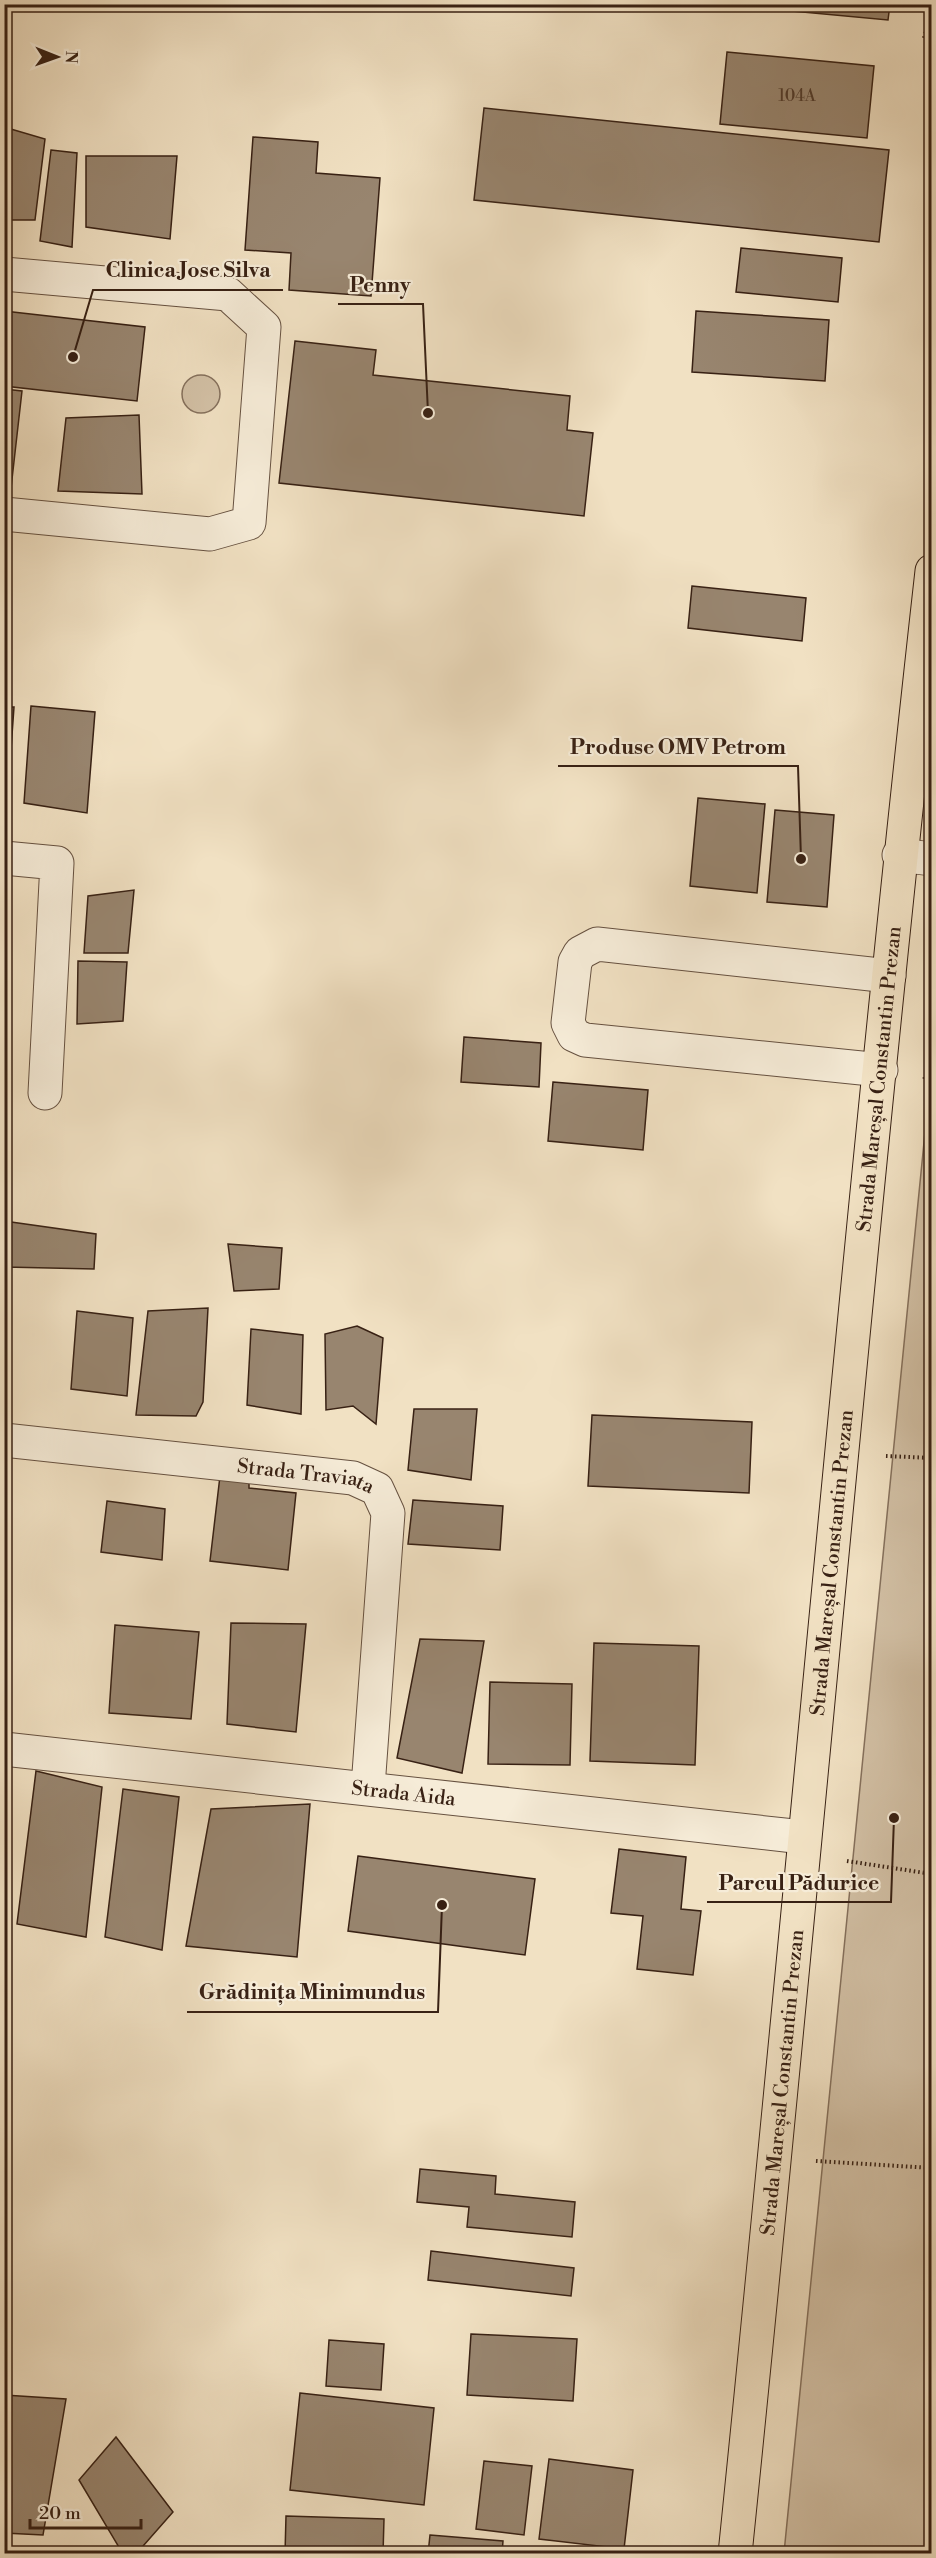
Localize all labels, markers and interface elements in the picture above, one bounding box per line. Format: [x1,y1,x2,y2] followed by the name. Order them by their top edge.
[27,27,87,87] north arrow
[61,51,81,64] text: N
[778,86,817,106] house number: 104A
[93,251,283,290] callout: Clinica Jose Silva
[105,258,271,284] text: Clinica Jose Silva
[338,265,423,304] callout: Penny
[349,273,411,299] text: Penny
[558,727,798,766] callout: Produse OMV Petrom
[570,735,786,761] text: Produse OMV Petrom
[852,925,908,1233] street label: Strada Mareșal Constantin Prezan
[806,1409,860,1717] street label: Strada Mareșal Constantin Prezan
[236,1454,379,1500] street label: Strada Traviata
[350,1776,458,1813] street label: Strada Aida
[707,1863,891,1902] callout: Parcul Pădurice
[719,1871,879,1897] text: Parcul Pădurice
[756,1928,810,2237] street label: Strada Mareșal Constantin Prezan
[187,1973,438,2012] callout: Grădinița Minimundus
[199,1980,425,2006] text: Grădinița Minimundus
[30,2492,141,2530] scale bar
[39,2502,81,2525] text: 20 m

